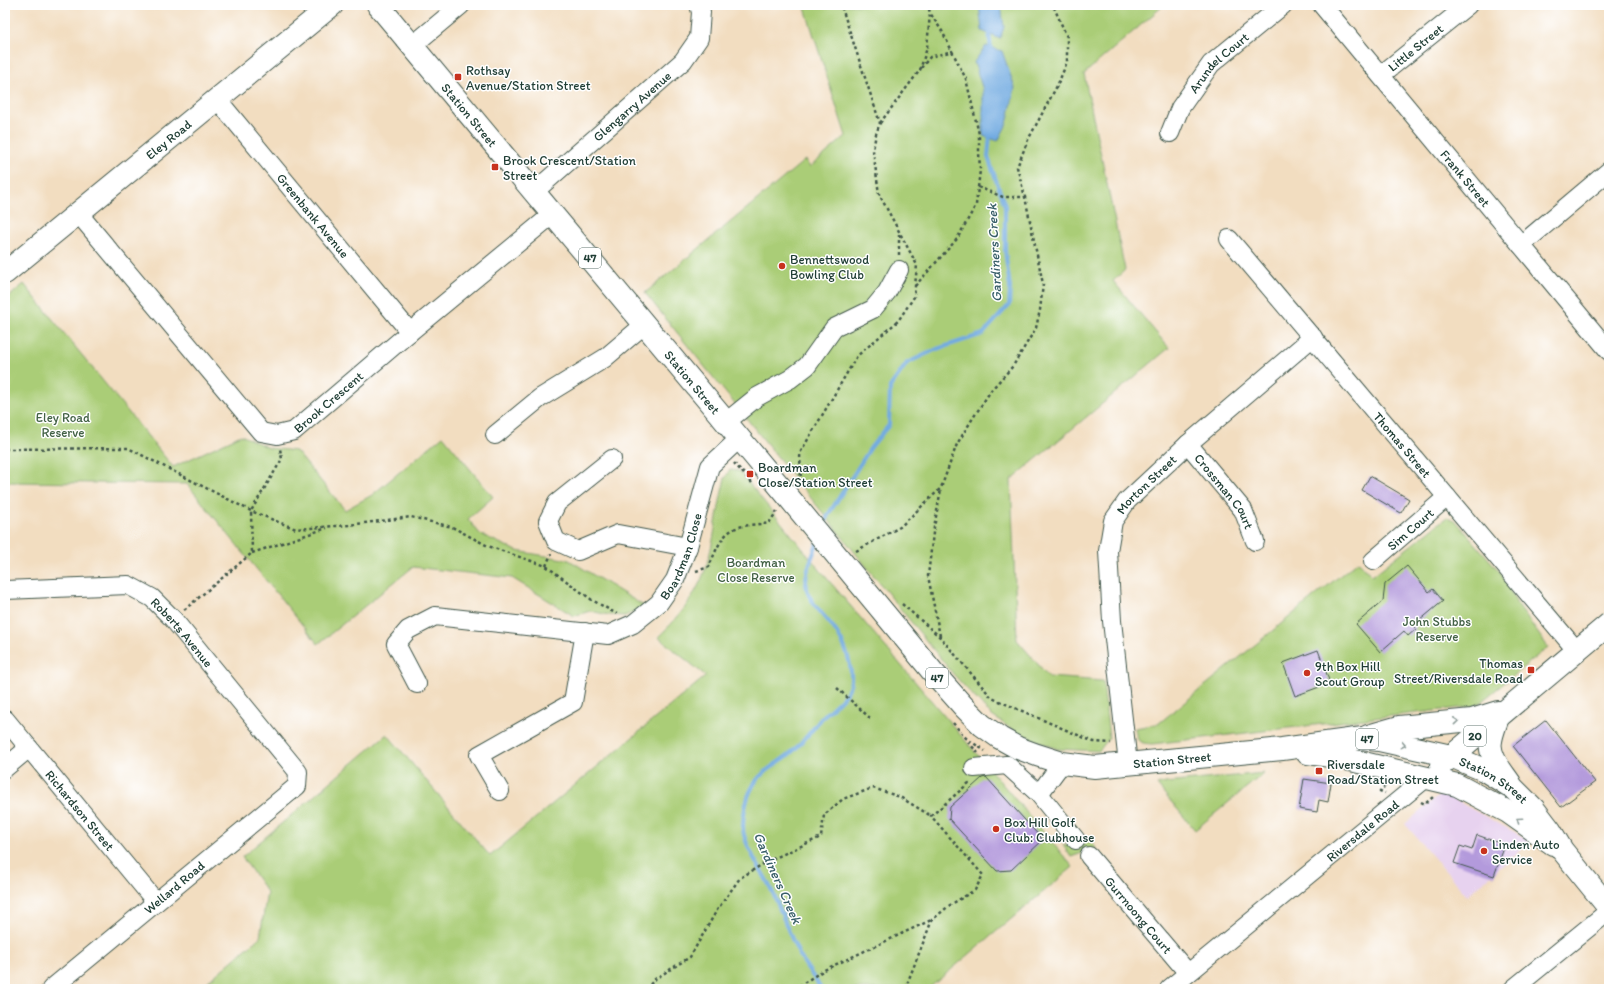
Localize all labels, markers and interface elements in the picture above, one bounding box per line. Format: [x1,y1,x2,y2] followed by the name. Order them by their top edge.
[1385,21,1446,75] street label: Little Street
[1186,29,1252,96] street label: Arundel Court
[466,63,591,93] place label: Rothsay Avenue/Station Street
[590,68,674,144] street label: Glengarry Avenue
[453,72,463,82] marker: Rothsay Avenue/Station Street
[438,80,500,150] street label: Station Street
[143,117,194,163] street label: Eley Road
[1437,147,1493,210] street label: Frank Street
[503,153,637,183] place label: Brook Crescent/Station Street
[490,162,500,172] marker: Brook Crescent/Station Street
[274,170,352,261] street label: Greenbank Avenue
[983,203,1006,303] water label: Gardiners Creek
[579,248,601,268] road number: 47
[790,252,869,282] place label: Bennettswood Bowling Club
[777,261,787,271] marker: Bennettswood Bowling Club
[661,347,723,417] street label: Station Street
[291,368,366,436] street label: Brook Crescent
[1370,409,1434,481] street label: Thomas Street
[36,410,90,440] park label: Eley Road Reserve
[1191,451,1257,531] street label: Crossman Court
[1113,452,1180,517] street label: Morton Street
[758,460,873,490] place label: Boardman Close/Station Street
[745,469,755,479] marker: Boardman Close/Station Street
[1384,505,1437,553] street label: Sim Court
[657,511,705,603] street label: Boardman Close
[717,555,795,585] park label: Boardman Close Reserve
[148,594,216,670] street label: Roberts Avenue
[1403,614,1471,644] park label: John Stubbs Reserve
[1394,656,1523,686] place label: Thomas Street/Riversdale Road
[1315,659,1385,689] place label: 9th Box Hill Scout Group
[1526,665,1536,675] marker: Thomas Street/Riversdale Road
[926,668,948,688] road number: 47
[1302,668,1312,678] marker: 9th Box Hill Scout Group
[1453,717,1459,726] one-way arrow
[1464,726,1486,746] road number: 20
[1356,729,1378,749] road number: 47
[1400,741,1406,749] one-way arrow
[1132,749,1212,771] street label: Station Street
[1457,753,1531,807] street label: Station Street
[1327,757,1439,787] place label: Riversdale Road/Station Street
[1314,766,1324,776] marker: Riversdale Road/Station Street
[42,767,117,854] street label: Richardson Street
[1323,797,1402,865] street label: Riversdale Road
[1004,815,1094,845] place label: Box Hill Golf Club: Clubhouse
[1516,818,1523,825] one-way arrow
[991,824,1001,834] marker: Box Hill Golf Club: Clubhouse
[750,830,806,927] water label: Gardiners Creek
[1492,837,1560,867] place label: Linden Auto Service
[1479,846,1489,856] marker: Linden Auto Service
[141,858,208,917] street label: Wellard Road
[1102,874,1175,957] street label: Gurrnoong Court

